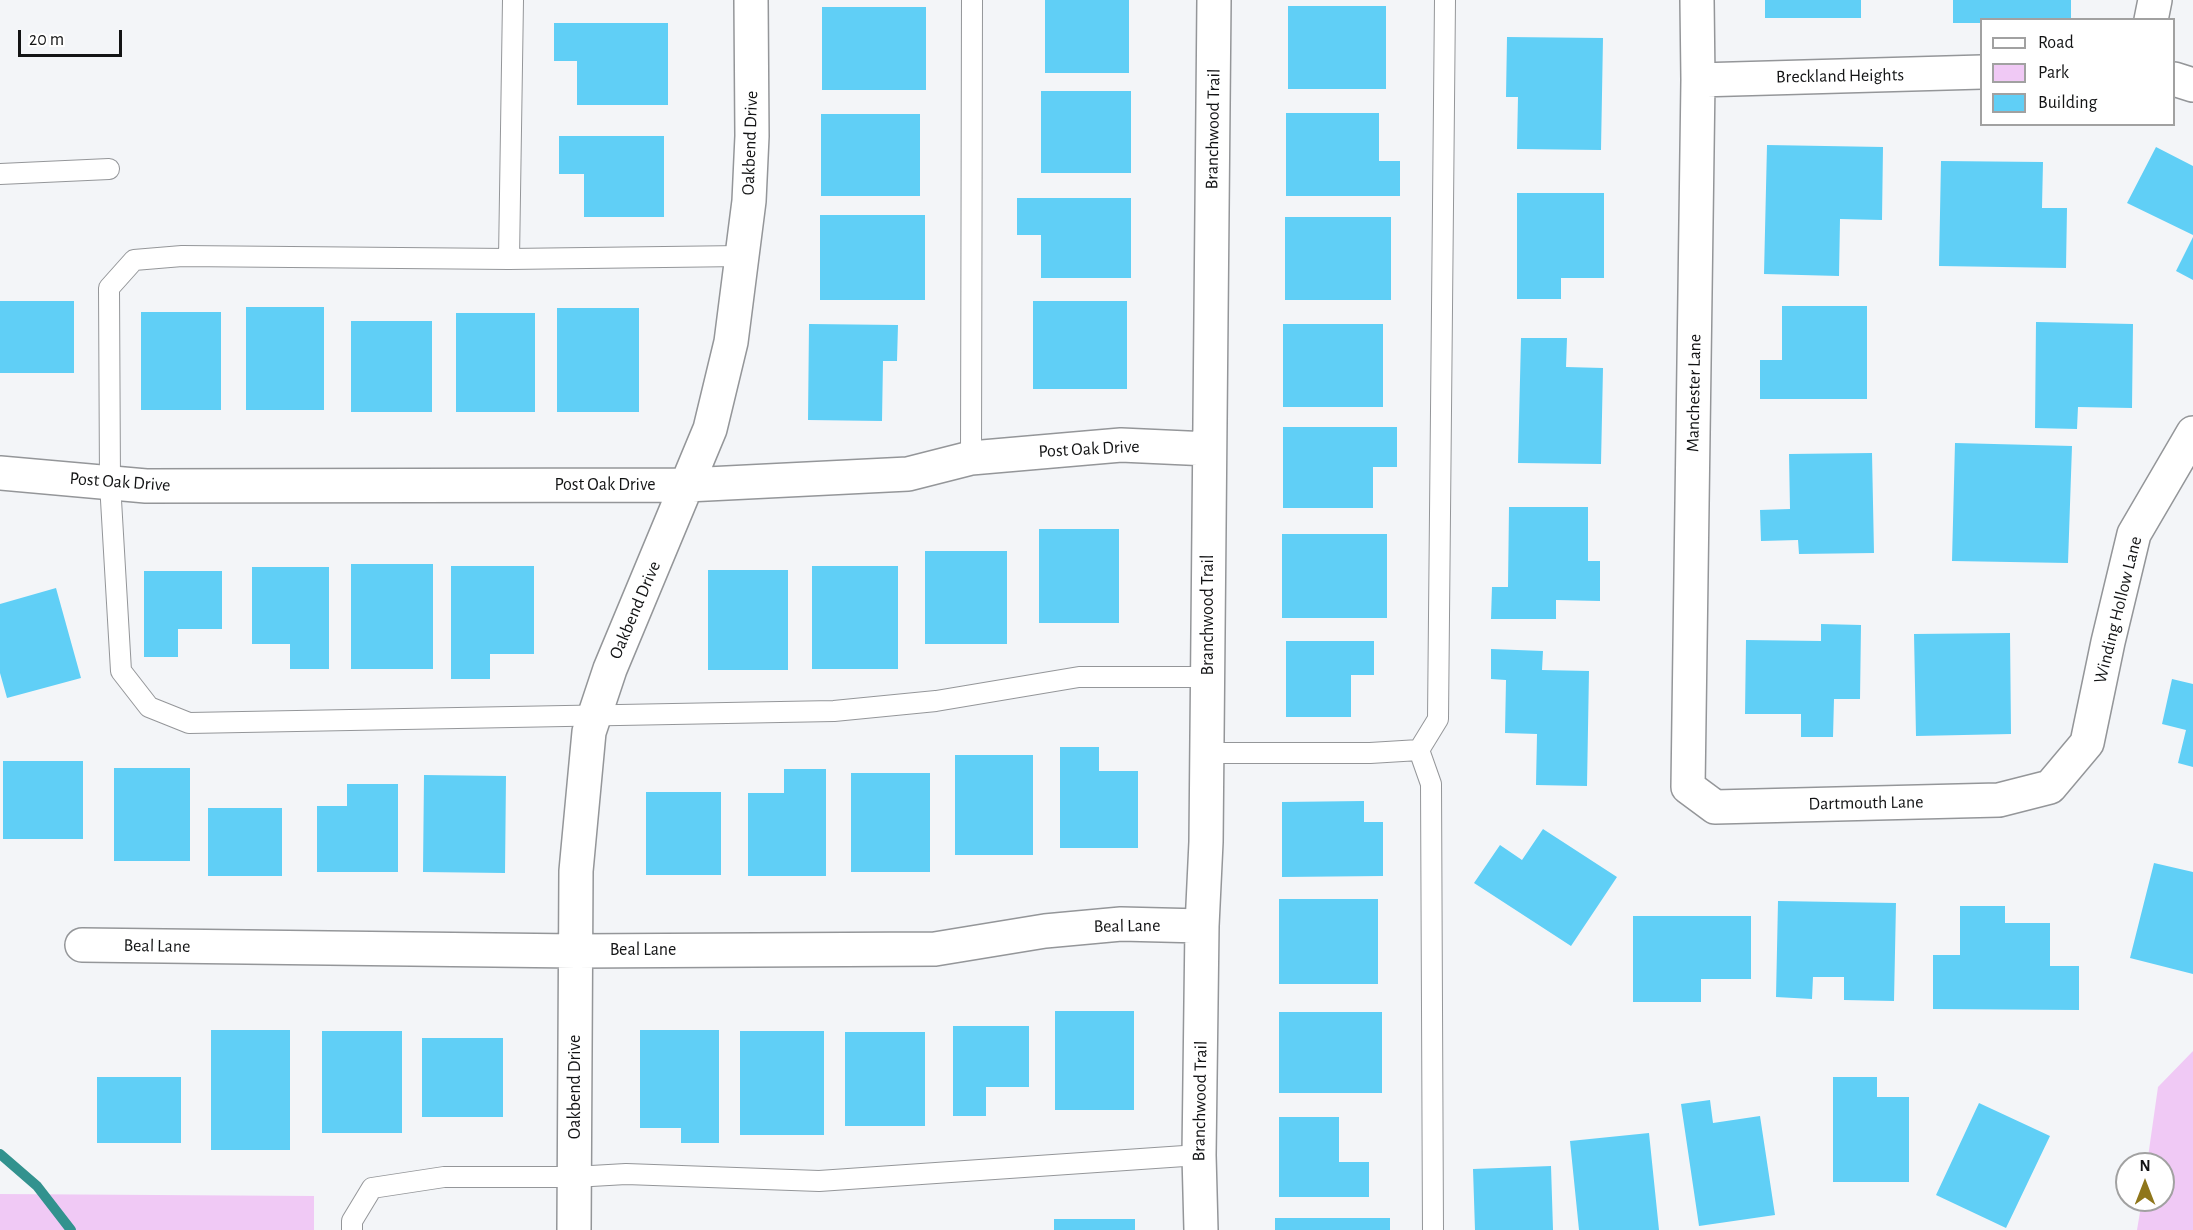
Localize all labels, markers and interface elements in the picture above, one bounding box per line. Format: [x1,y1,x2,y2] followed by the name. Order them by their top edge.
[21,18,124,56] scale bar
[1980,18,2175,126] legend
[29,31,64,49] text: 20 m
[2038,34,2074,52] text: Road
[1776,64,1904,88] street label: Breckland Heights
[2038,64,2069,82] text: Park
[1201,68,1225,190] street label: Branchwood Trail
[737,90,763,196] street label: Oakbend Drive
[2038,94,2097,112] text: Building
[1682,334,1706,452] street label: Manchester Lane
[1038,436,1140,462] street label: Post Oak Drive
[69,468,171,496] street label: Post Oak Drive
[554,474,656,496] street label: Post Oak Drive
[2089,534,2147,686] street label: Winding Hollow Lane
[1197,555,1219,675] street label: Branchwood Trail
[605,558,665,662] street label: Oakbend Drive
[1808,791,1924,815] street label: Dartmouth Lane
[1093,915,1161,937] street label: Beal Lane
[123,935,191,957] street label: Beal Lane
[610,939,676,961] street label: Beal Lane
[564,1035,586,1139] street label: Oakbend Drive
[1188,1040,1212,1162] street label: Branchwood Trail
[2115,1152,2175,1212] north arrow
[2139,1158,2151,1174] text: N

